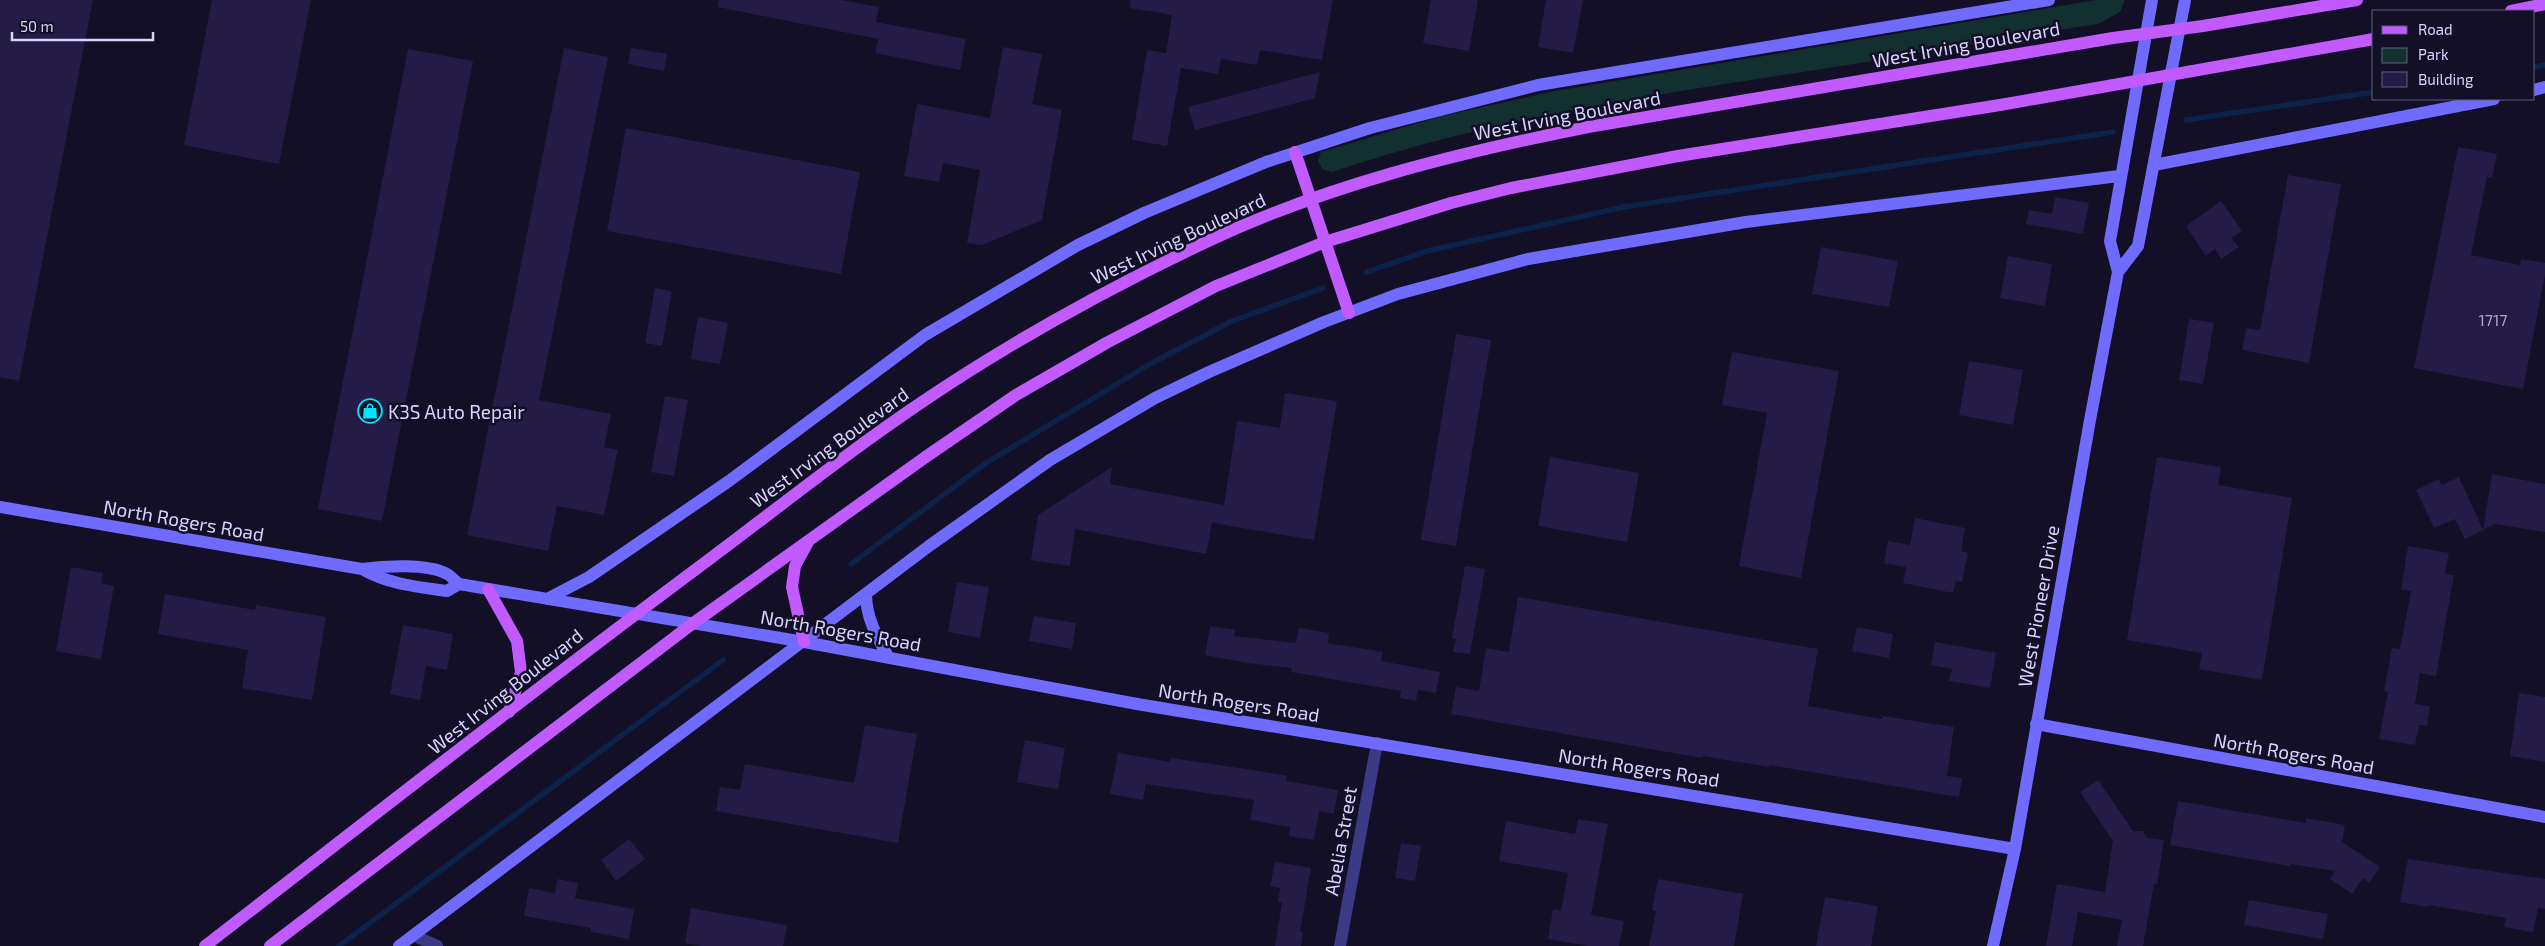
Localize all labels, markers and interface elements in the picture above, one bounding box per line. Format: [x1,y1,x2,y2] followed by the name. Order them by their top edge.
[12,10,154,42] scale bar
[2372,10,2535,100] legend
[1870,16,2062,72] street label: West Irving Boulevard
[20,17,54,35] text: 50 m
[2418,20,2453,38] text: Road
[2418,45,2449,63] text: Park
[2418,70,2474,88] text: Building
[1471,86,1663,144] street label: West Irving Boulevard
[1087,187,1269,289] street label: West Irving Boulevard
[2478,310,2508,329] house number: 1717
[745,382,913,512] street label: West Irving Boulevard
[357,398,383,424] shop icon: K3S Auto Repair
[388,400,525,423] place label: K3S Auto Repair
[102,495,266,545] street label: North Rogers Road
[2012,523,2064,689] street label: West Pioneer Drive
[759,605,923,655] street label: North Rogers Road
[423,623,587,759] street label: West Irving Boulevard
[1157,678,1321,726] street label: North Rogers Road
[2212,728,2376,778] street label: North Rogers Road
[1557,743,1721,791] street label: North Rogers Road
[1319,785,1361,897] street label: Abelia Street

